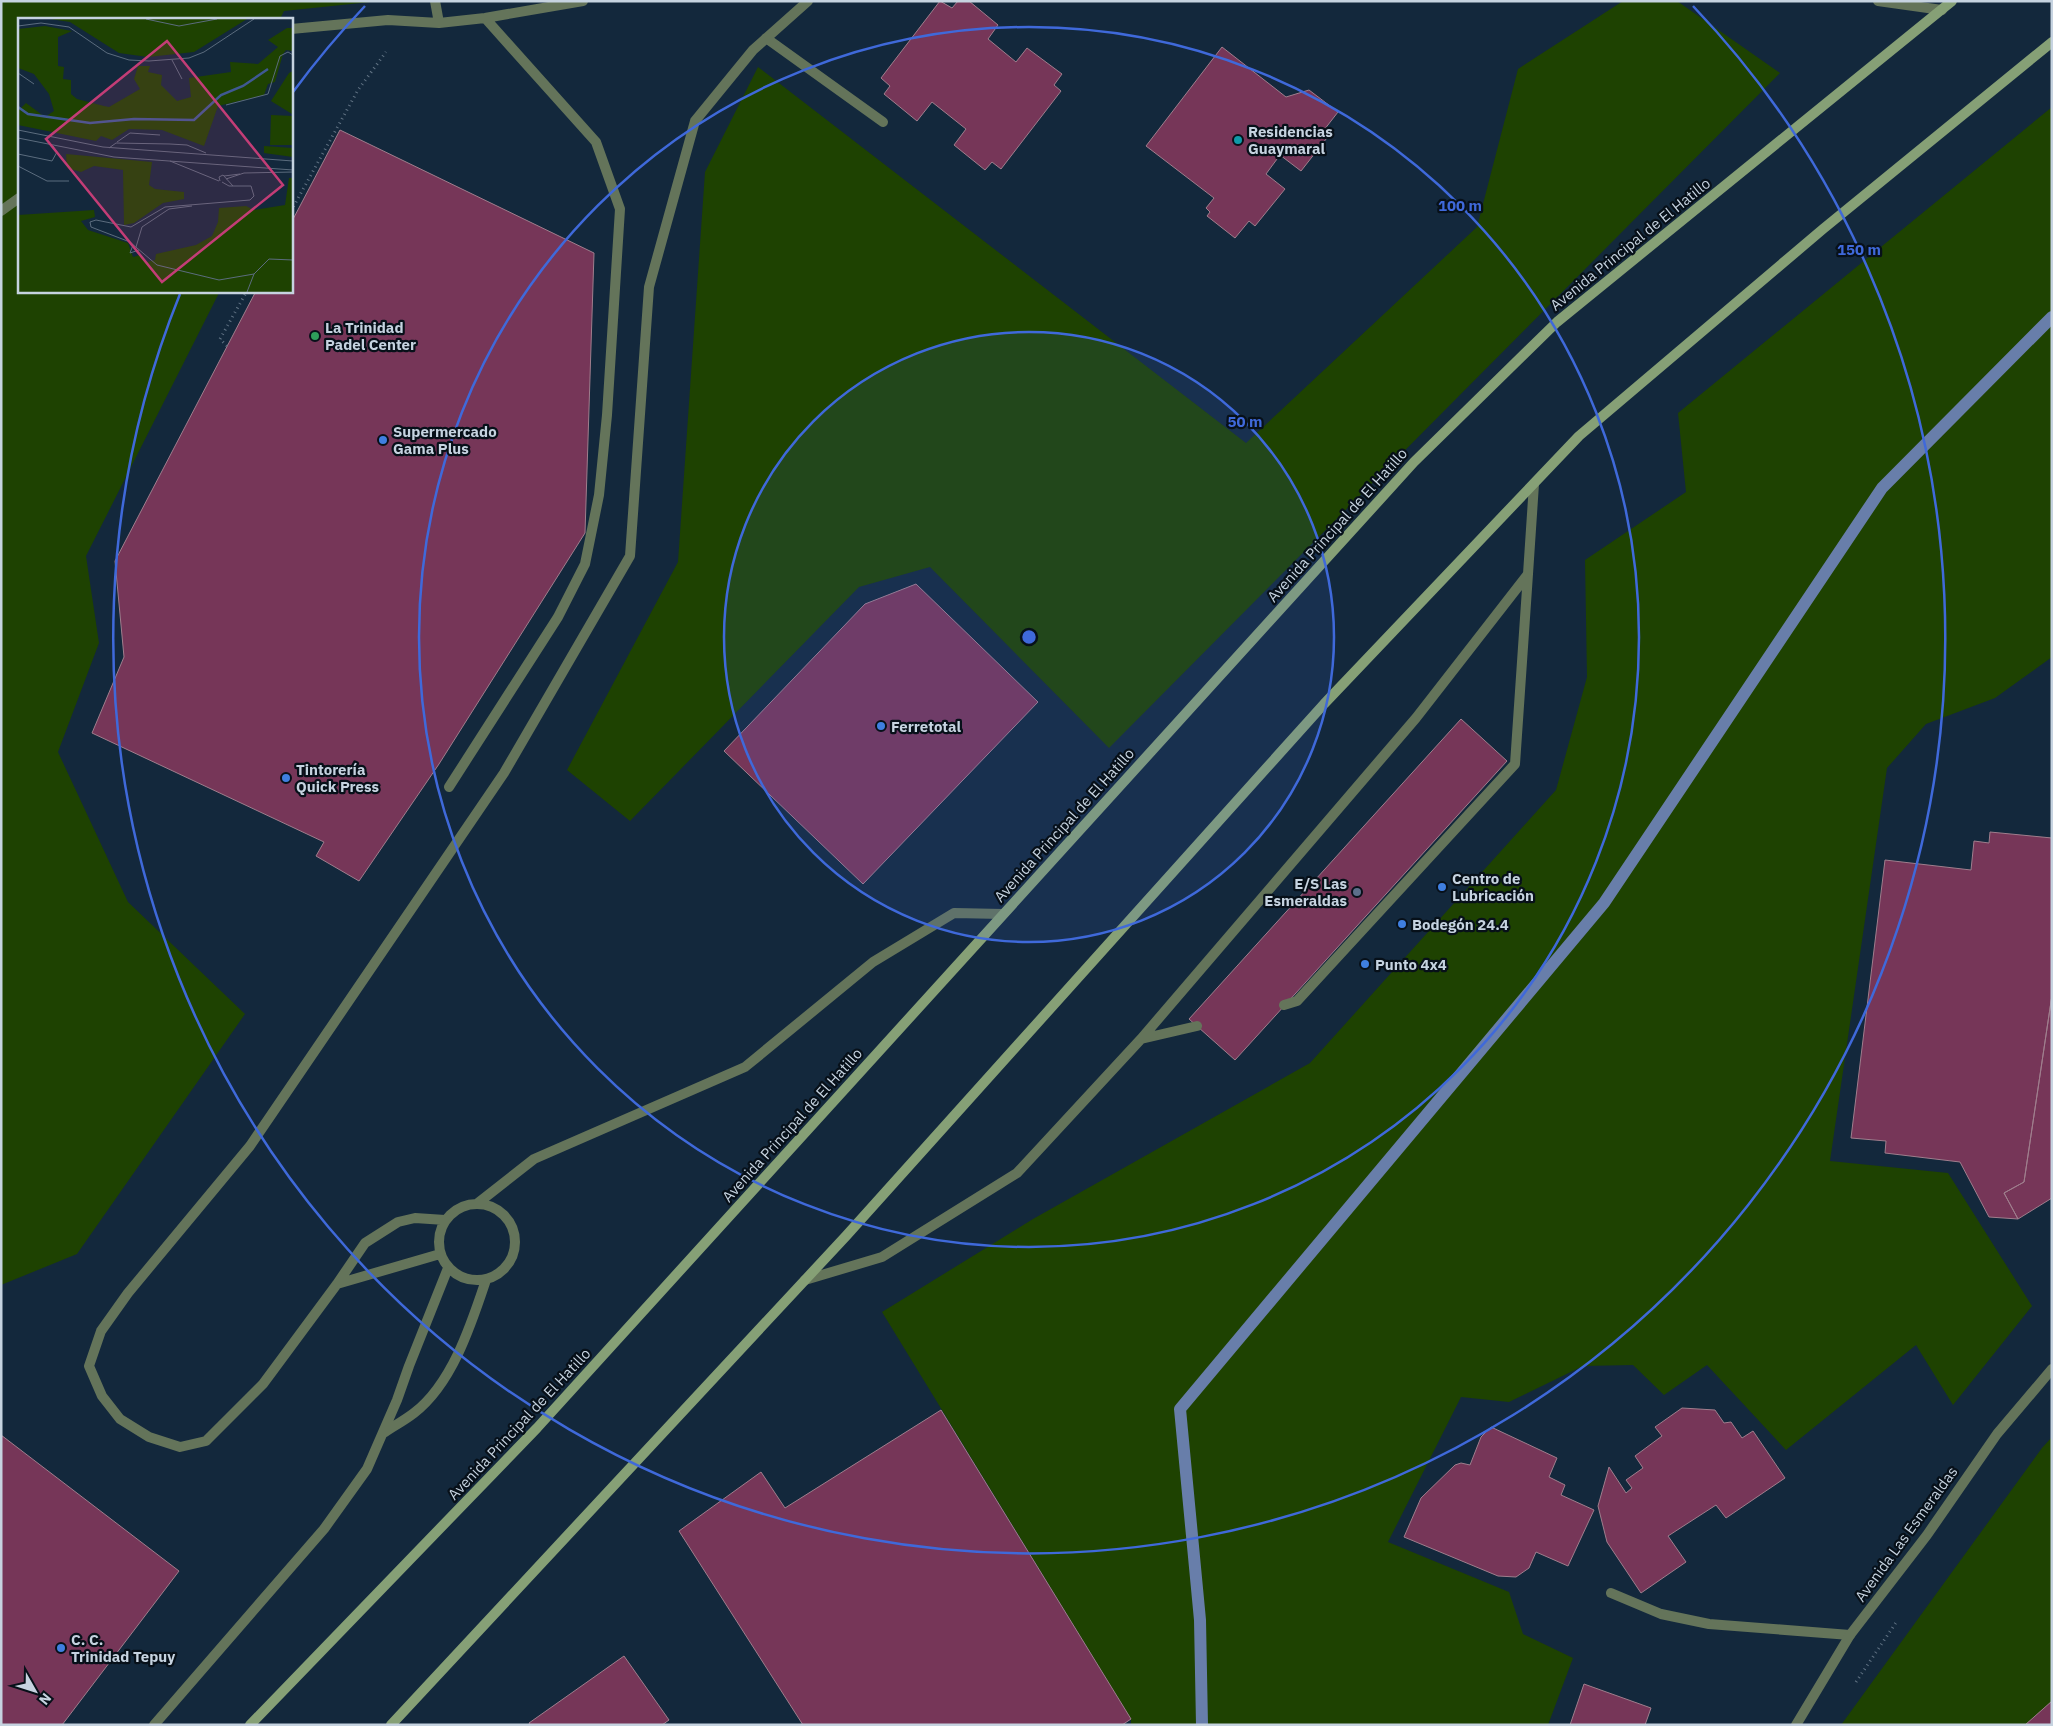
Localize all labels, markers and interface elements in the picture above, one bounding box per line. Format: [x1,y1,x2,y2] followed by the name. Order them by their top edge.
[18,18,292,292] inset map
[1248,122,1333,158] place label: Residencias Guaymaral
[1232,134,1244,146] marker: Residencias Guaymaral
[1546,173,1714,315] street label: Avenida Principal de El Hatillo
[1438,196,1482,215] text: 100 m
[1837,240,1881,259] text: 150 m
[325,318,416,354] place label: La Trinidad Padel Center
[309,330,321,342] marker: La Trinidad Padel Center
[1228,412,1262,431] text: 50 m
[393,422,497,458] place label: Supermercado Gama Plus
[377,434,389,446] marker: Supermercado Gama Plus
[1263,444,1411,606] street label: Avenida Principal de El Hatillo
[1020,628,1038,646] centre of rings
[891,717,962,736] place label: Ferretotal
[875,720,887,732] marker: Ferretotal
[990,744,1138,906] street label: Avenida Principal de El Hatillo
[296,760,379,796] place label: Tintorería Quick Press
[280,772,292,784] marker: Tintorería Quick Press
[1452,869,1534,905] place label: Centro de Lubricación
[1264,874,1347,910] place label: E/S Las Esmeraldas
[1436,881,1448,893] marker: Centro de Lubricación
[1351,886,1363,898] marker: E/S Las Esmeraldas
[1412,915,1509,934] place label: Bodegón 24.4
[1396,918,1408,930] marker: Bodegón 24.4
[1375,955,1447,974] place label: Punto 4x4
[1359,958,1371,970] marker: Punto 4x4
[718,1044,866,1206] street label: Avenida Principal de El Hatillo
[444,1344,594,1504] street label: Avenida Principal de El Hatillo
[1851,1463,1961,1605] street label: Avenida Las Esmeraldas
[71,1630,175,1666] place label: C. C. Trinidad Tepuy
[55,1642,67,1654] marker: C. C. Trinidad Tepuy
[10,1666,60,1716] north arrow
[35,1690,55,1709] text: N

